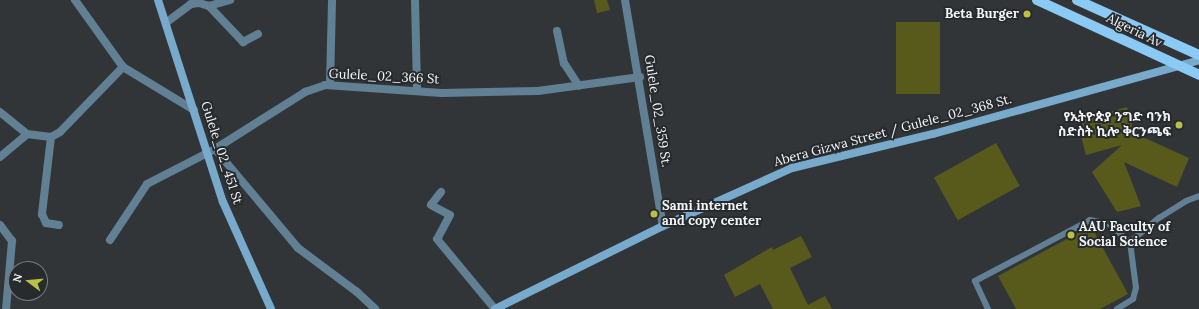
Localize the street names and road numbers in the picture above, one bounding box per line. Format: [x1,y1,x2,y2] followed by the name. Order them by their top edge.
[1104,11,1164,51] street label: Algeria Av
[640,54,674,168] street label: Gulele_02_359 St.
[328,66,440,88] street label: Gulele_02_366 St
[772,92,1014,170] street label: Abera Gizwa Street / Gulele_02_368 St.
[197,100,245,206] street label: Gulele_02_451 St

